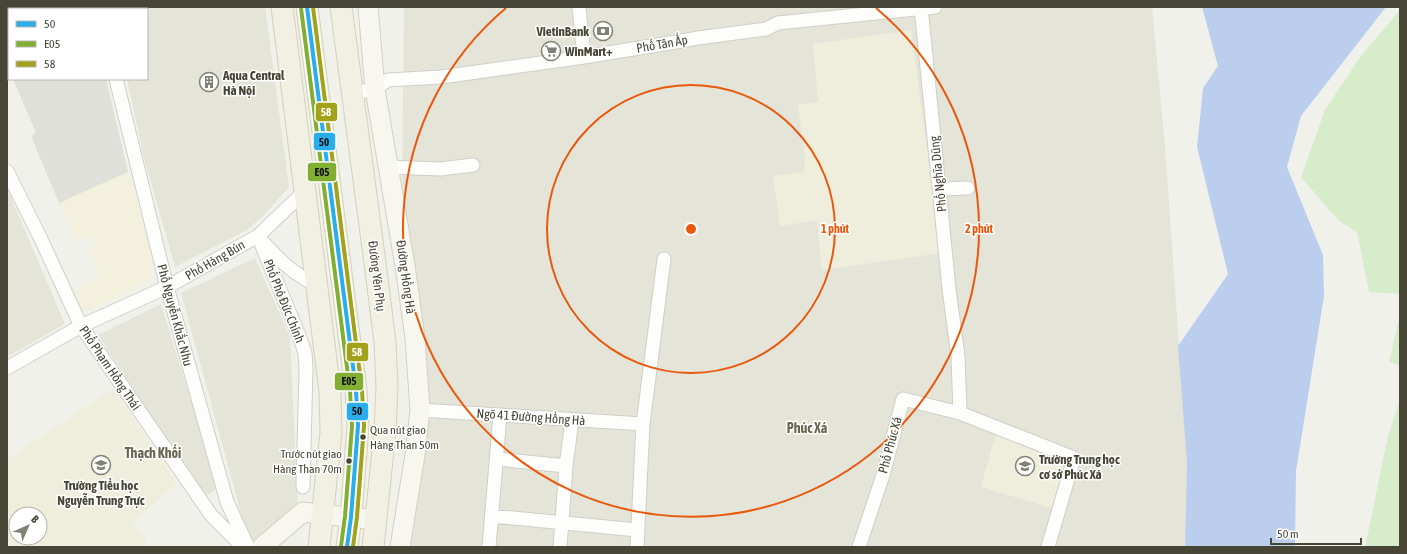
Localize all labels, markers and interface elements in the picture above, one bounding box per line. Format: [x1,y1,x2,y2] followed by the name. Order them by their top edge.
[8,8,148,80] legend
[44,17,56,31] text: 50
[592,20,614,42] bank icon: VietinBank
[535,24,589,39] place label: VietinBank
[635,30,689,56] street label: Phố Tân Ấp
[44,37,60,51] text: E05
[540,40,562,62] supermarket icon: WinMart+
[564,44,613,59] place label: WinMart+
[44,57,56,71] text: 58
[222,68,285,98] place label: Aqua Central Hà Nội
[198,71,220,93] building icon: Aqua Central Hà Nội
[315,102,338,122] line badge: 58
[321,106,331,118] text: 58
[313,132,336,151] line badge: 50
[927,135,949,213] street label: Phố Nghĩa Dũng
[319,136,329,148] text: 50
[307,162,337,182] line badge: E05
[314,166,330,178] text: E05
[684,222,698,236] centre of rings
[821,222,850,236] text: 1 phút
[965,222,994,236] text: 2 phút
[182,237,248,283] street label: Phố Hàng Bún
[393,239,419,315] street label: Đường Hồng Hà
[365,240,389,312] street label: Đường Yên Phụ
[260,257,308,345] street label: Phố Phó Đức Chính
[154,262,196,368] street label: Phố Nguyễn Khắc Nhu
[76,323,144,413] street label: Phố Phạm Hồng Thái
[346,342,369,362] line badge: 58
[352,346,362,358] text: 58
[334,372,364,391] line badge: E05
[341,375,357,387] text: E05
[346,402,369,421] line badge: 50
[352,405,362,417] text: 50
[476,406,586,428] street label: Ngõ 41 Đường Hồng Hà
[875,415,905,475] street label: Phố Phúc Xá
[787,420,828,436] district label: Phúc Xá
[370,423,439,452] place label: Qua nút giao Hàng Than 50m
[358,432,368,442] marker: Qua nút giao Hàng Than 50m
[125,444,181,461] district label: Thạch Khối
[273,447,342,476] place label: Trước nút giao Hàng Than 70m
[1039,452,1120,482] place label: Trường Trung học cơ sở Phúc Xá
[90,454,112,476] school or university icon: Trường Tiểu học Nguyễn Trung Trực
[1014,455,1036,477] school or university icon: Trường Trung học cơ sở Phúc Xá
[344,456,354,466] marker: Trước nút giao Hàng Than 70m
[57,478,145,508] place label: Trường Tiểu học Nguyễn Trung Trực
[8,506,48,546] north arrow
[29,513,42,526] text: B
[1271,520,1361,546] scale bar
[1277,527,1299,541] text: 50 m

